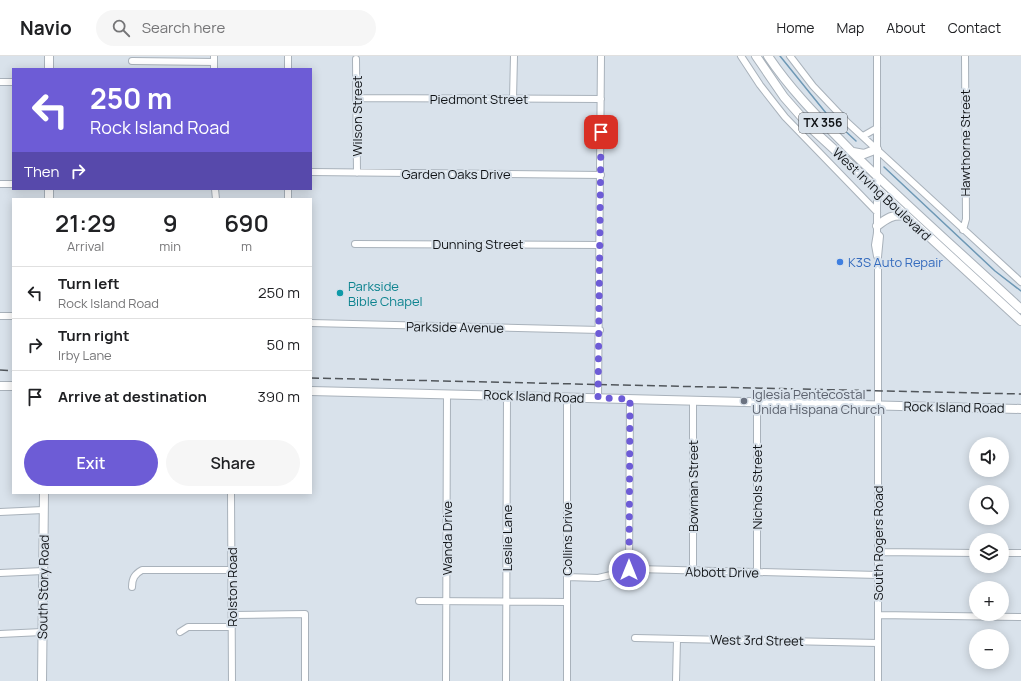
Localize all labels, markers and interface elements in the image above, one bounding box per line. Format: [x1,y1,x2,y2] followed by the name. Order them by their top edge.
[96,10,376,46] search box
[20,15,72,41] text: Navio
[110,17,132,39] icon: search
[142,17,225,38] text: Search here
[777,18,814,37] text: Home
[836,18,864,37] text: Map
[886,18,926,37] text: About
[948,18,1001,37] text: Contact
[348,76,366,157] street label: Wilson Street
[90,79,172,117] text: 250 m
[24,84,76,136] icon: left
[956,89,974,197] street label: Hawthorne Street
[430,90,528,108] street label: Piedmont Street
[799,113,847,133] road number: TX 356
[90,115,230,139] text: Rock Island Road
[584,115,618,149] pin
[590,121,612,143] icon: arrive
[829,144,935,244] street label: West Irving Boulevard
[67,160,89,182] icon: right
[24,161,59,182] text: Then
[401,165,511,183] street label: Garden Oaks Drive
[55,206,116,239] text: 21:29
[163,206,178,239] text: 9
[224,206,269,239] text: 690
[432,235,524,253] street label: Dunning Street
[67,237,104,255] text: Arrival
[159,237,181,255] text: min
[241,237,252,255] text: m
[848,253,943,271] place label: K3S Auto Repair
[835,257,845,267] marker: K3S Auto Repair
[58,273,120,294] text: Turn left
[348,277,423,310] place label: Parkside Bible Chapel
[24,282,46,304] icon: left
[258,282,300,303] text: 250 m
[335,288,345,298] marker: Parkside Bible Chapel
[58,294,159,312] text: Rock Island Road
[406,317,505,337] street label: Parkside Avenue
[58,325,129,346] text: Turn right
[24,334,46,356] icon: right
[266,334,300,355] text: 50 m
[58,346,112,364] text: Irby Lane
[483,385,585,407] street label: Rock Island Road
[752,385,885,418] place label: Iglesia Pentecostal Unida Hispana Church
[24,386,46,408] icon: arrive
[58,386,207,407] text: Arrive at destination
[258,386,300,407] text: 390 m
[739,396,749,406] marker: Iglesia Pentecostal Unida Hispana Church
[903,397,1005,417] street label: Rock Island Road
[969,437,1009,669] map controls
[969,437,1009,477] button: sound
[24,440,158,486] button: Exit
[166,440,300,486] button: Share
[684,440,702,532] street label: Bowman Street
[748,444,766,530] street label: Nichols Street
[969,485,1009,525] button: search
[869,486,887,600] street label: South Rogers Road
[438,500,456,575] street label: Wanda Drive
[558,502,576,576] street label: Collins Drive
[498,504,516,571] street label: Leslie Lane
[969,533,1009,573] button: layers
[33,535,53,639] street label: South Story Road
[223,547,241,627] street label: Rolston Road
[608,549,650,591] position arrow
[685,562,760,582] street label: Abbott Drive
[969,581,1009,621] button: +
[969,629,1009,669] button: −
[710,630,804,650] street label: West 3rd Street

